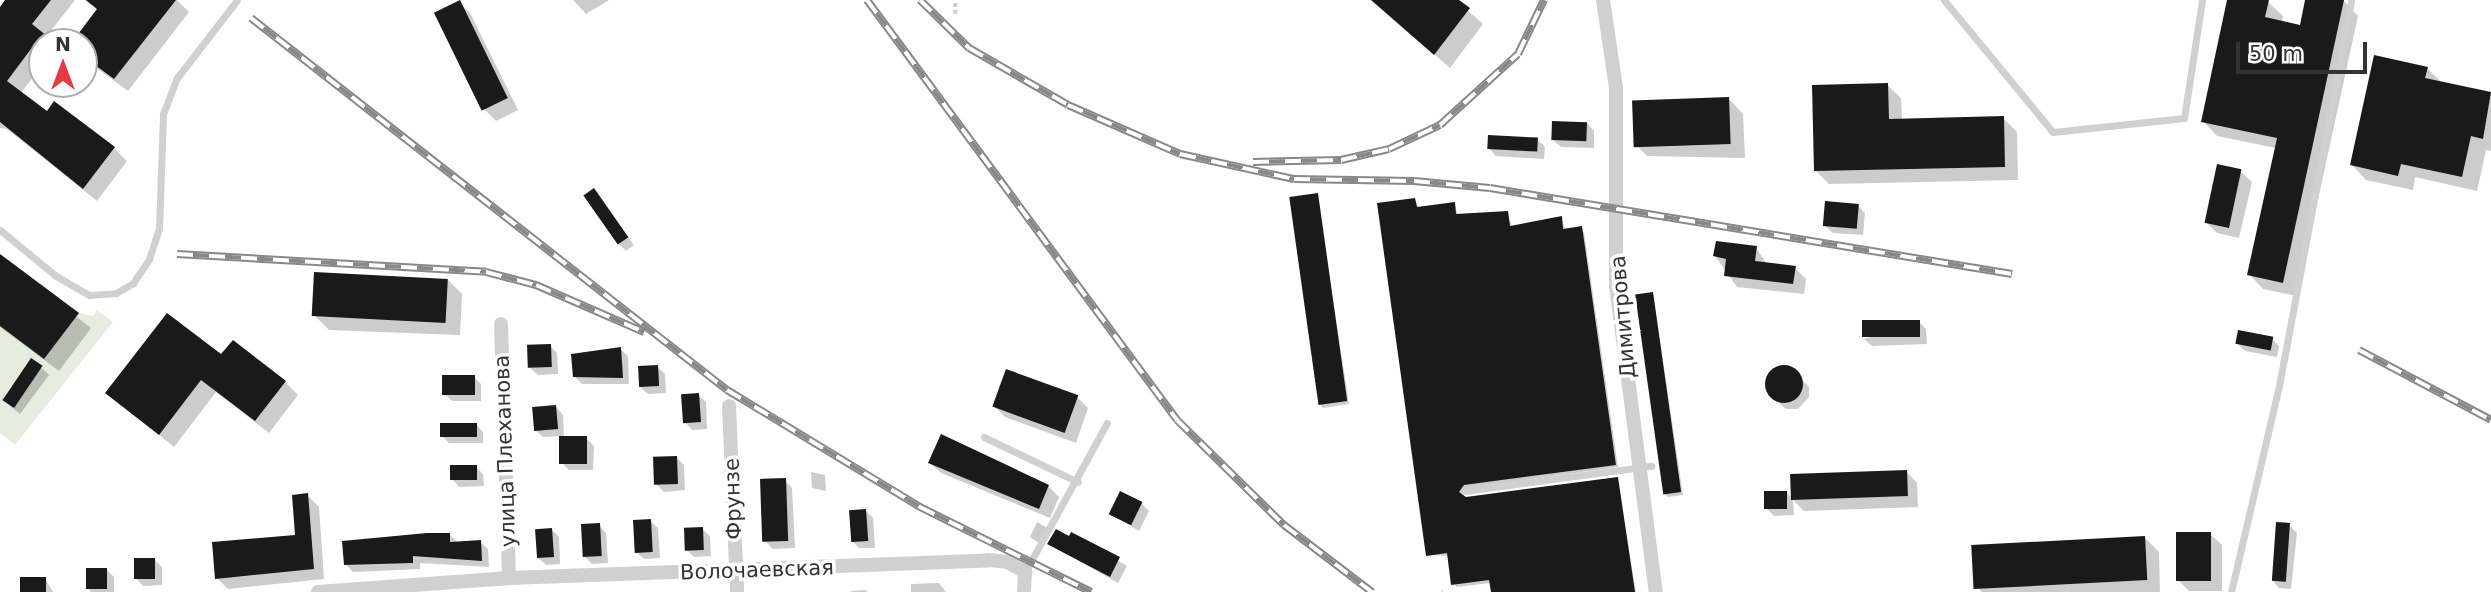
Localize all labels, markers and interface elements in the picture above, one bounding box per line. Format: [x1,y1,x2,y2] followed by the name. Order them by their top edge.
[28,28,98,98] north arrow
[2239,28,2370,72] scale bar
[55,33,71,55] text: N
[2249,42,2303,66] text: 50 m
[1605,255,1641,379] street label: Димитрова
[489,354,521,548] street label: улица Плеханова
[719,458,747,540] street label: Фрунзе
[680,555,834,585] street label: Волочаевская

